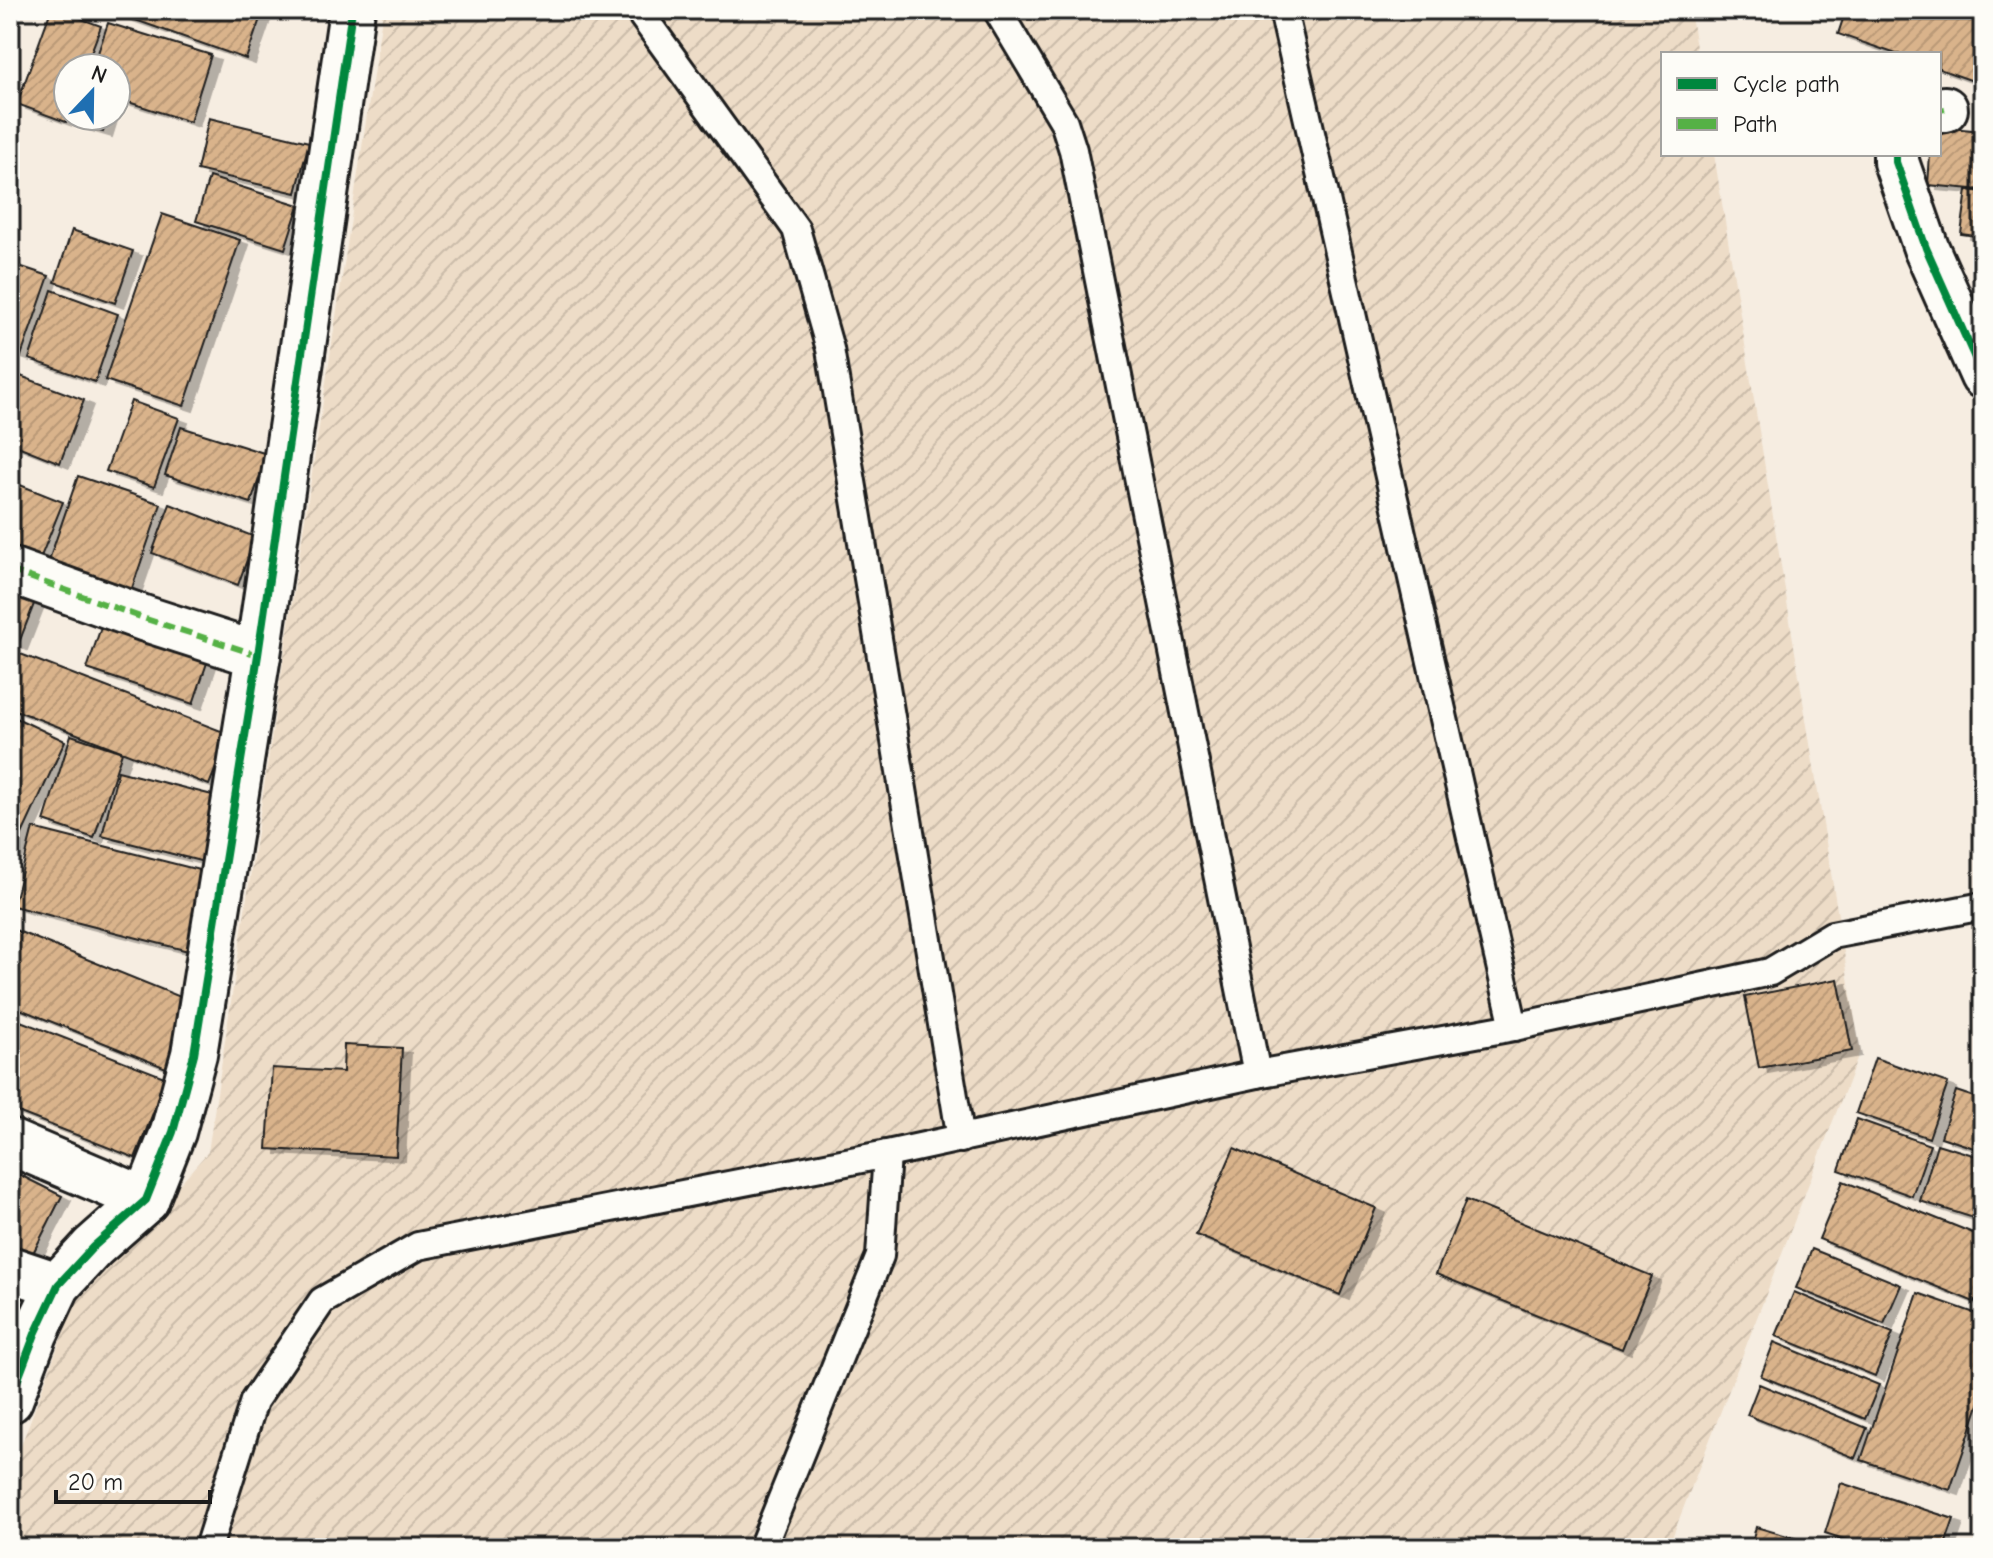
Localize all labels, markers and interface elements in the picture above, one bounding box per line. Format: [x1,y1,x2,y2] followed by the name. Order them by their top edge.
[52,52,132,132] north arrow
[1661,52,1941,156] legend
[88,60,111,89] text: N
[1733,70,1840,98] text: Cycle path
[1733,110,1778,138] text: Path
[56,1454,210,1504] scale bar
[68,1468,123,1496] text: 20 m

